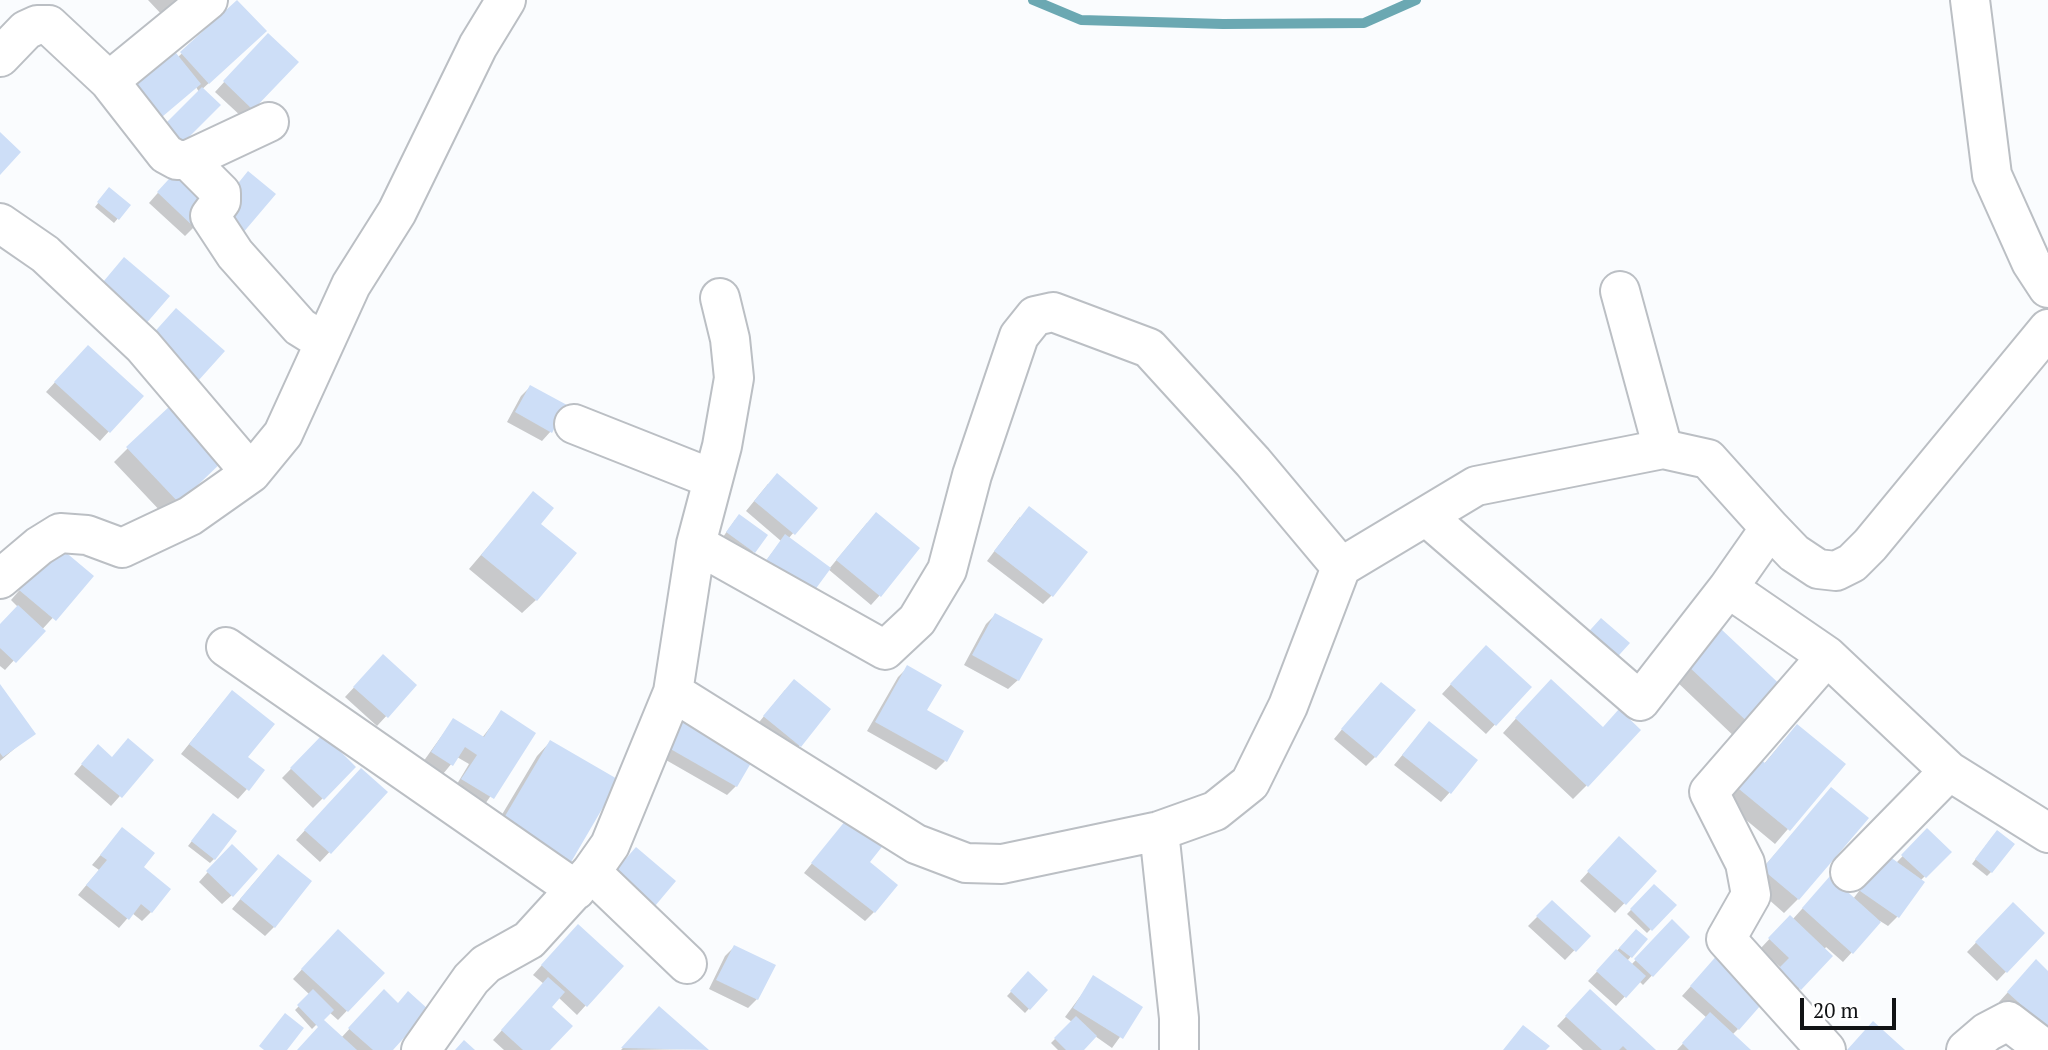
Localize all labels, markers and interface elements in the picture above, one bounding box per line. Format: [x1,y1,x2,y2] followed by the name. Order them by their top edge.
[1803,984,1899,1028] scale bar
[1813,996,1859,1024] text: 20 m

